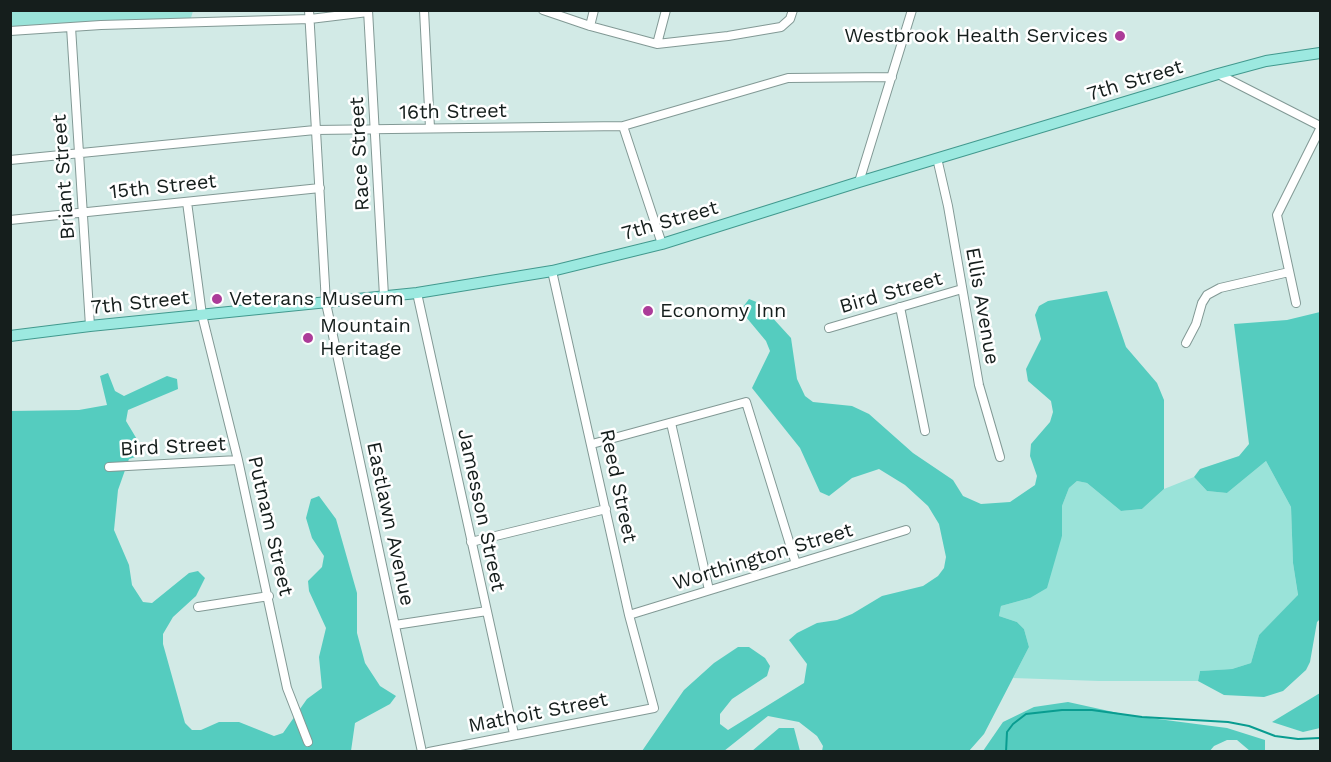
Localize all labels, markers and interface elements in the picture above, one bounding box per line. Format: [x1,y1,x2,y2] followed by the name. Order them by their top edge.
[844,24,1108,48] place label: Westbrook Health Services
[1113,29,1127,43] marker: Westbrook Health Services
[1084,55,1186,107] street label: 7th Street
[345,96,375,212] street label: Race Street
[399,99,507,125] street label: 16th Street
[48,114,80,240] street label: Briant Street
[108,169,218,205] street label: 15th Street
[619,196,721,246] street label: 7th Street
[960,246,1004,366] street label: Ellis Avenue
[837,267,945,319] street label: Bird Street
[90,286,190,320] street label: 7th Street
[229,287,404,311] place label: Veterans Museum
[210,292,224,306] marker: Veterans Museum
[660,299,786,323] place label: Economy Inn
[641,304,655,318] marker: Economy Inn
[320,314,411,361] place label: Mountain Heritage
[301,331,315,345] marker: Mountain Heritage
[452,427,510,593] street label: Jamesson Street
[594,427,642,545] street label: Reed Street
[120,432,226,462] street label: Bird Street
[361,440,419,608] street label: Eastlawn Avenue
[242,454,298,598] street label: Putnam Street
[670,518,856,596] street label: Worthington Street
[466,688,610,738] street label: Mathoit Street

